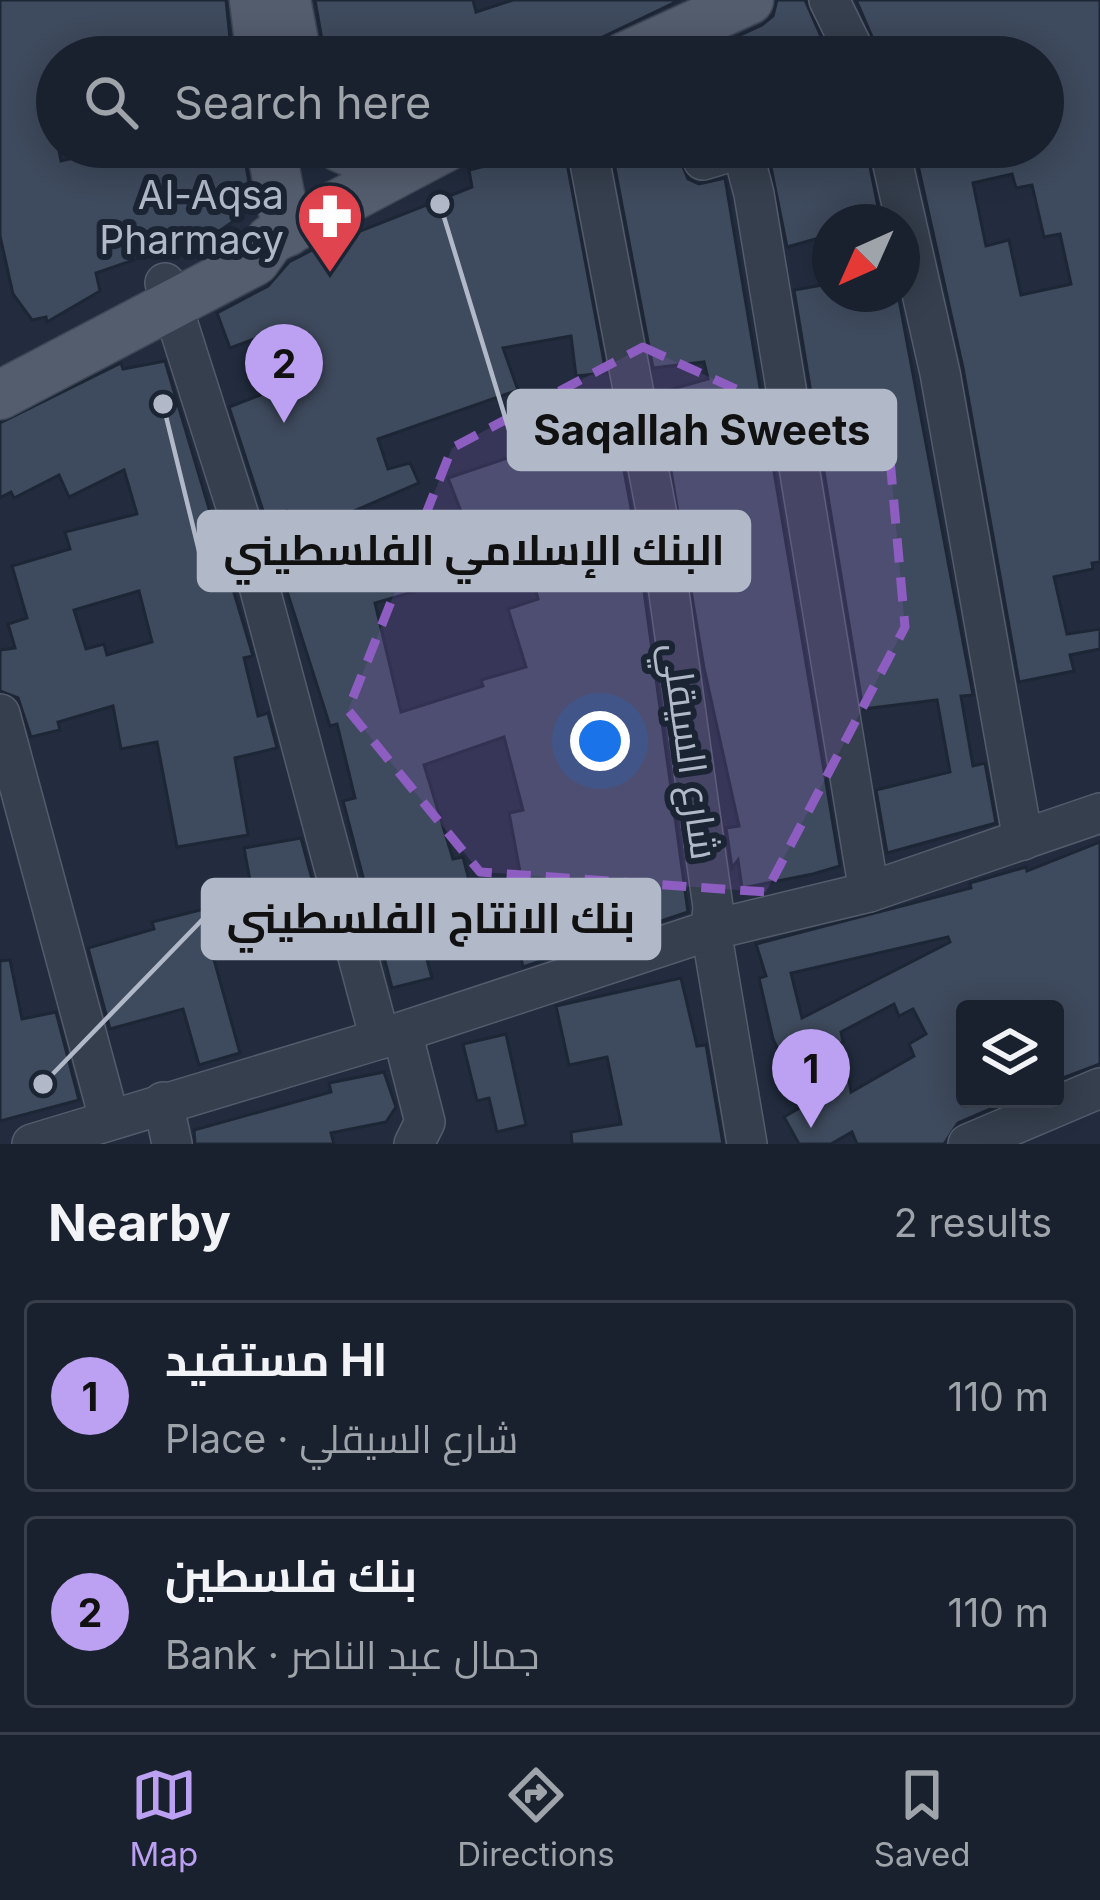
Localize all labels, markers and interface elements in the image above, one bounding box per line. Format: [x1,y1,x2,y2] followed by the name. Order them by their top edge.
[36,36,1064,168] search box
[78,69,144,135] icon: search
[174,75,431,130] text: Search here
[99,171,284,263] place label: Al-Aqsa Pharmacy
[295,181,365,275] pharmacy icon: Al-Aqsa Pharmacy
[812,204,920,312] north arrow
[245,324,323,423] pin: 2
[509,391,895,469] callout: Saqallah Sweets
[533,404,871,455] text: Saqallah Sweets
[199,512,749,590] callout: البنك الإسلامي الفلسطيني
[223,524,725,585] text: البنك الإسلامي الفلسطيني
[645,639,729,864] street label: شارع السيقلي
[570,711,630,771] your location
[203,880,659,958] callout: بنك الانتاج الفلسطيني
[227,892,635,953] text: بنك الانتاج الفلسطيني
[956,1000,1064,1108] map controls
[956,1000,1064,1108] button: layers
[772,1029,850,1128] pin: 1
[48,1192,231,1253] text: Nearby
[894,1199,1052,1246] text: 2 results
[165,1332,386,1387] text: مستفيد HI
[82,1373,98,1420] text: 1
[948,1373,1049,1420] text: 110 m
[165,1415,518,1462] text: Place · شارع السيقلي
[165,1548,417,1603] text: بنك فلسطين
[78,1589,102,1636] text: 2
[948,1589,1049,1636] text: 110 m
[165,1631,539,1678] text: Bank · جمال عبد الناصر
[130,1762,198,1874] tab: Map
[457,1762,615,1874] tab: Directions
[874,1762,970,1874] tab: Saved

